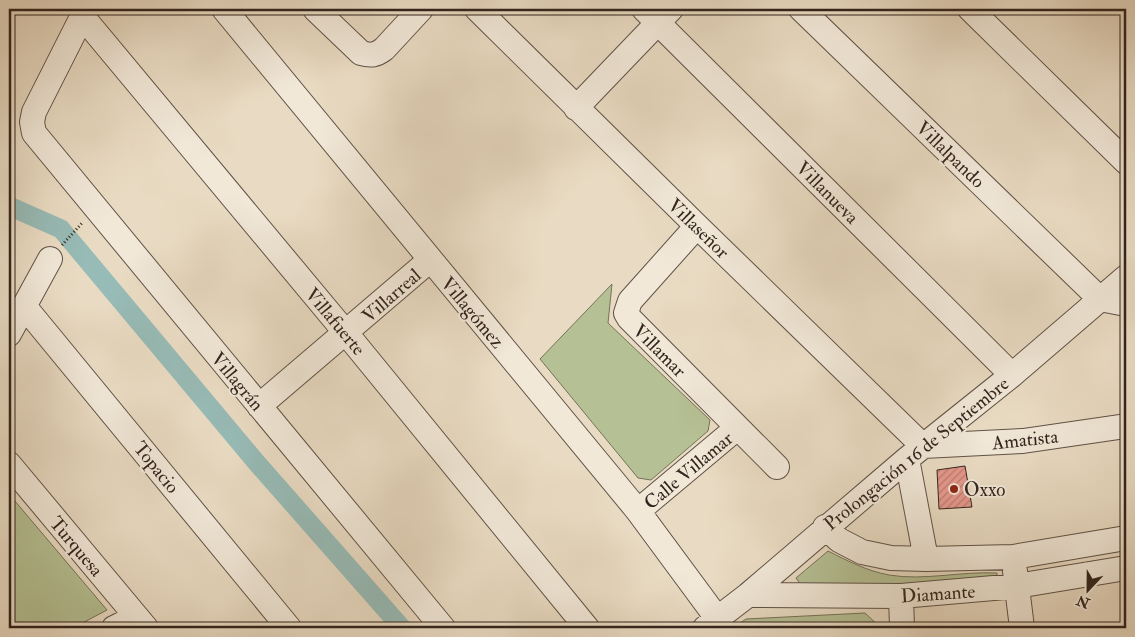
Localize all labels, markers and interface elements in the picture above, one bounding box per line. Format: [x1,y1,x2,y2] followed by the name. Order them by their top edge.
[910,116,990,194] street label: Villalpando
[791,156,864,229] street label: Villanueva
[662,194,734,264] street label: Villaseñor
[357,263,426,328] street label: Villarreal
[435,272,509,353] street label: Villagómez
[300,283,371,360] street label: Villafuerte
[628,319,691,382] street label: Villamar
[206,347,269,416] street label: Villagrán
[819,372,1015,537] street label: Prolongación 16 de Septiembre
[990,425,1060,455] street label: Amatista
[639,427,738,515] street label: Calle Villamar
[127,437,184,499] street label: Topacio
[964,478,1005,502] place label: Oxxo
[948,483,960,495] marker: Oxxo
[44,512,108,582] street label: Turquesa
[1062,564,1112,614] north arrow
[900,579,976,609] street label: Diamante
[1074,591,1093,612] text: N

